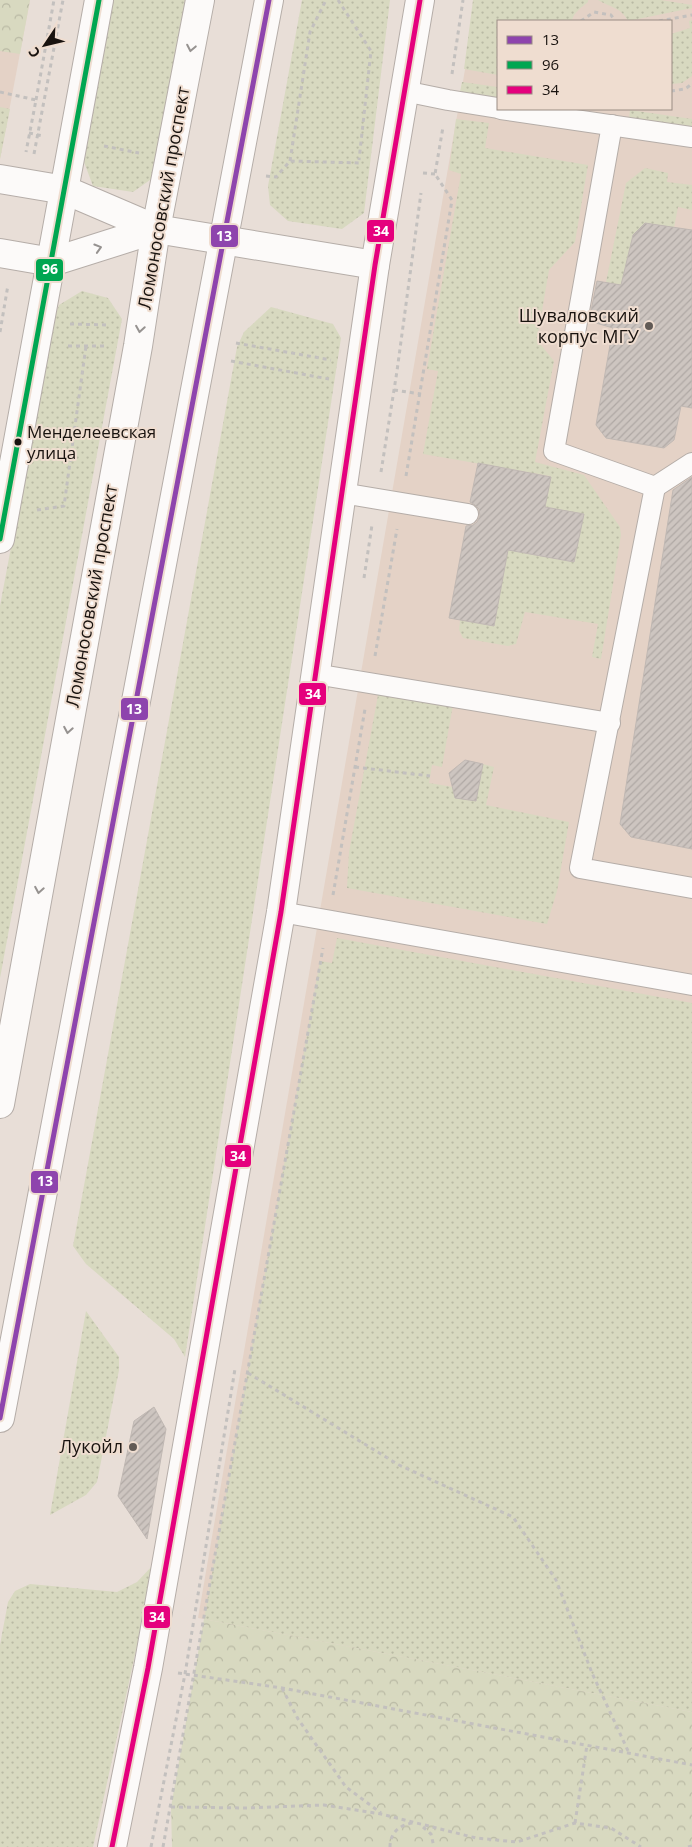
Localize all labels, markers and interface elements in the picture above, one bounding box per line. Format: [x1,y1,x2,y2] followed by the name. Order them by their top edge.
[20,20,70,70] north arrow
[497,20,672,110] legend
[542,29,559,49] text: 13
[186,43,197,52] one-way arrow
[24,44,44,62] text: С
[542,54,559,74] text: 96
[542,79,560,99] text: 34
[132,84,195,311] street label: Ломоносовский проспект
[366,219,395,243] line badge: 34
[373,221,389,240] text: 34
[210,224,239,248] line badge: 13
[216,226,232,245] text: 13
[93,243,102,253] one-way arrow
[35,258,64,282] line badge: 96
[42,259,58,278] text: 96
[519,303,640,348] place label: Шуваловский корпус МГУ
[643,320,655,332] marker: Шуваловский корпус МГУ
[136,325,146,334] one-way arrow
[27,420,156,464] place label: Менделеевская улица
[13,437,23,447] marker: Менделеевская улица
[60,482,123,709] street label: Ломоносовский проспект
[298,682,327,706] line badge: 34
[305,684,321,703] text: 34
[120,697,149,721] line badge: 13
[126,699,142,718] text: 13
[63,726,73,735] one-way arrow
[34,886,44,895] one-way arrow
[224,1144,252,1168] line badge: 34
[230,1146,246,1165] text: 34
[30,1170,59,1194] line badge: 13
[37,1171,53,1190] text: 13
[59,1434,123,1458] place label: Лукойл
[127,1441,139,1453] marker: Лукойл
[143,1605,171,1629] line badge: 34
[149,1607,165,1626] text: 34

